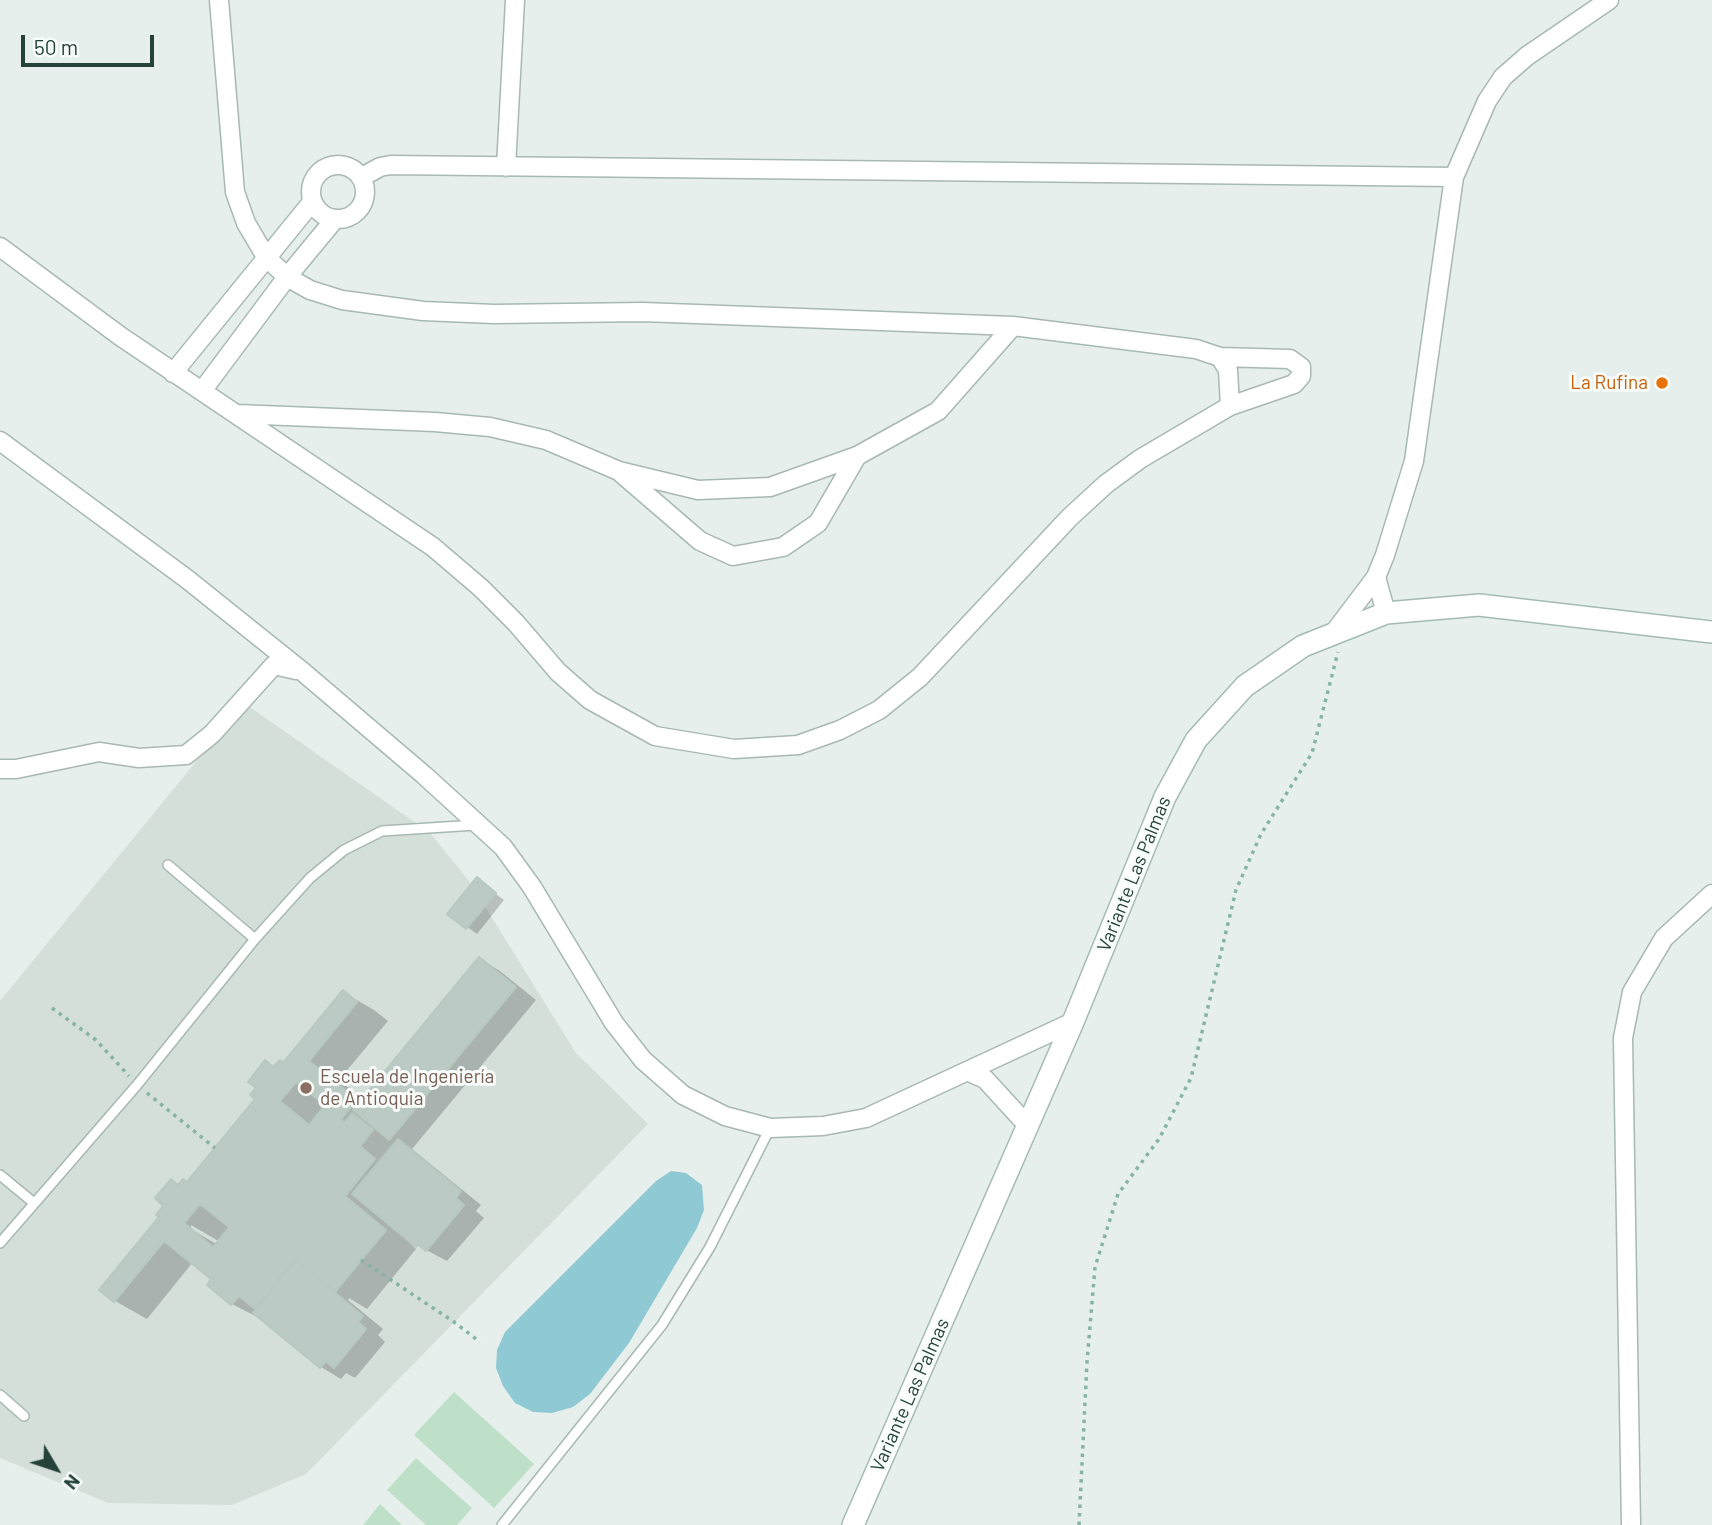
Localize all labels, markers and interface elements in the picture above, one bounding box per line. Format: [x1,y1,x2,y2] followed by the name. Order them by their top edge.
[24,21,158,65] scale bar
[34,34,78,59] text: 50 m
[1570,372,1648,394] place label: La Rufina
[1654,375,1670,391] marker: La Rufina
[1092,793,1176,955] street label: Variante Las Palmas
[320,1066,494,1110] place label: Escuela de Ingeniería de Antioquia
[298,1080,314,1096] marker: Escuela de Ingeniería de Antioquia
[866,1315,954,1475] street label: Variante Las Palmas
[21,1434,91,1504] north arrow
[60,1470,86,1495] text: N

